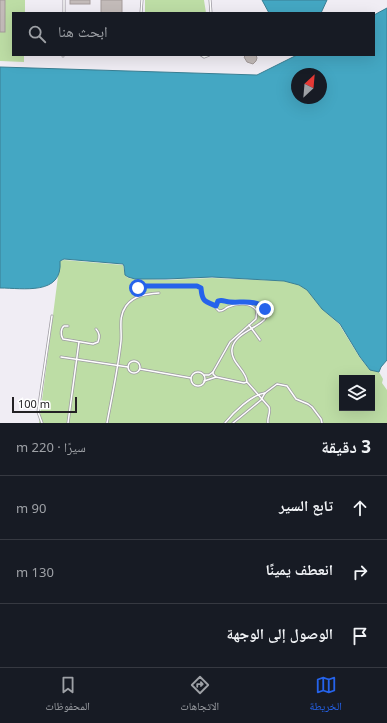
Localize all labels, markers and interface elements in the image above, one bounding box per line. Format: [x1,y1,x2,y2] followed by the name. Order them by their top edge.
[12,12,375,56] search box
[58,21,108,41] text: ابحث هنا
[26,23,48,45] icon: search
[291,68,327,104] north arrow
[129,279,147,297] route start
[256,300,274,318] route end
[339,375,375,411] map controls
[339,375,375,411] button: layers
[12,395,77,414] scale bar
[18,396,50,411] text: 100 m
[321,435,371,458] text: 3 دقيقة
[16,438,86,456] text: سيرًا · 220 m
[279,495,333,515] text: تابع السير
[349,497,371,519] icon: ahead
[16,499,46,517] text: 90 m
[265,559,333,579] text: انعطف يمينًا
[349,561,371,583] icon: right
[16,563,54,581] text: 130 m
[227,623,333,643] text: الوصول إلى الوجهة
[349,625,371,647] icon: arrive
[45,674,90,717] tab: المحفوظات
[180,674,219,717] tab: الاتجاهات
[309,674,342,717] tab: الخريطة

